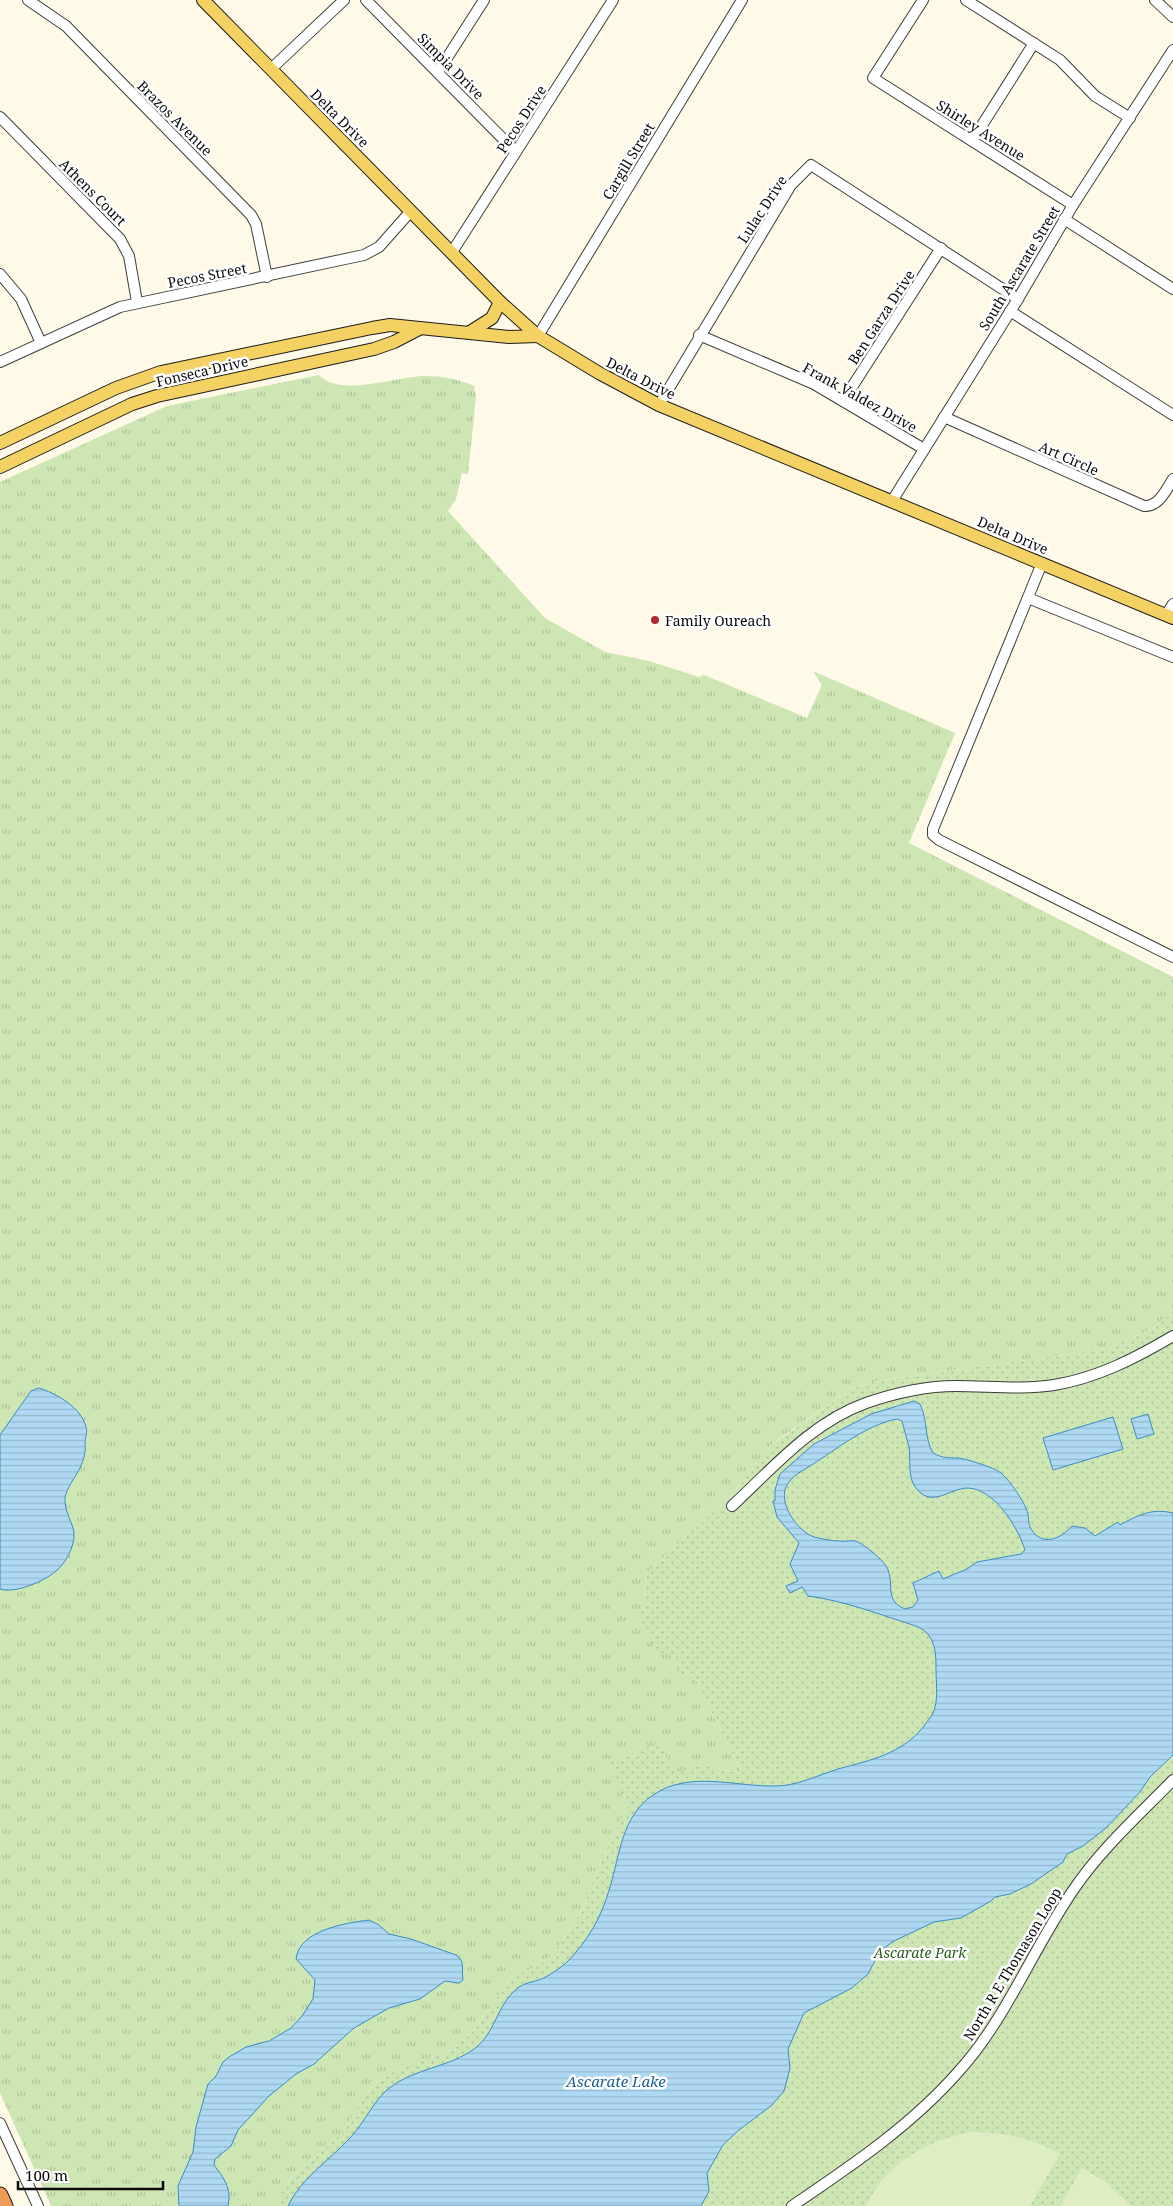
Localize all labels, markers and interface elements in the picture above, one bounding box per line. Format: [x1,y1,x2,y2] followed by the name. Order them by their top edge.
[414,29,488,103] street label: Simpia Drive
[133,76,217,160] street label: Brazos Avenue
[492,81,550,157] street label: Pecos Drive
[307,85,373,151] street label: Delta Drive
[933,95,1029,165] street label: Shirley Avenue
[598,119,658,203] street label: Cargill Street
[55,154,131,230] street label: Athens Court
[733,171,791,247] street label: Lulac Drive
[974,202,1064,334] street label: South Ascarate Street
[166,258,248,292] street label: Pecos Street
[843,266,919,368] street label: Ben Garza Drive
[154,351,250,391] street label: Fonseca Drive
[603,352,679,404] street label: Delta Drive
[799,358,921,436] street label: Frank Valdez Drive
[1036,436,1102,480] street label: Art Circle
[975,512,1051,558] street label: Delta Drive
[665,611,771,630] place label: Family Oureach
[649,614,661,626] marker: Family Oureach
[959,1884,1065,2044] street label: North R E Thomason Loop
[873,1943,967,1962] park label: Ascarate Park
[565,2071,666,2091] water label: Ascarate Lake
[18,2158,162,2190] scale bar
[25,2165,68,2185] text: 100 m

